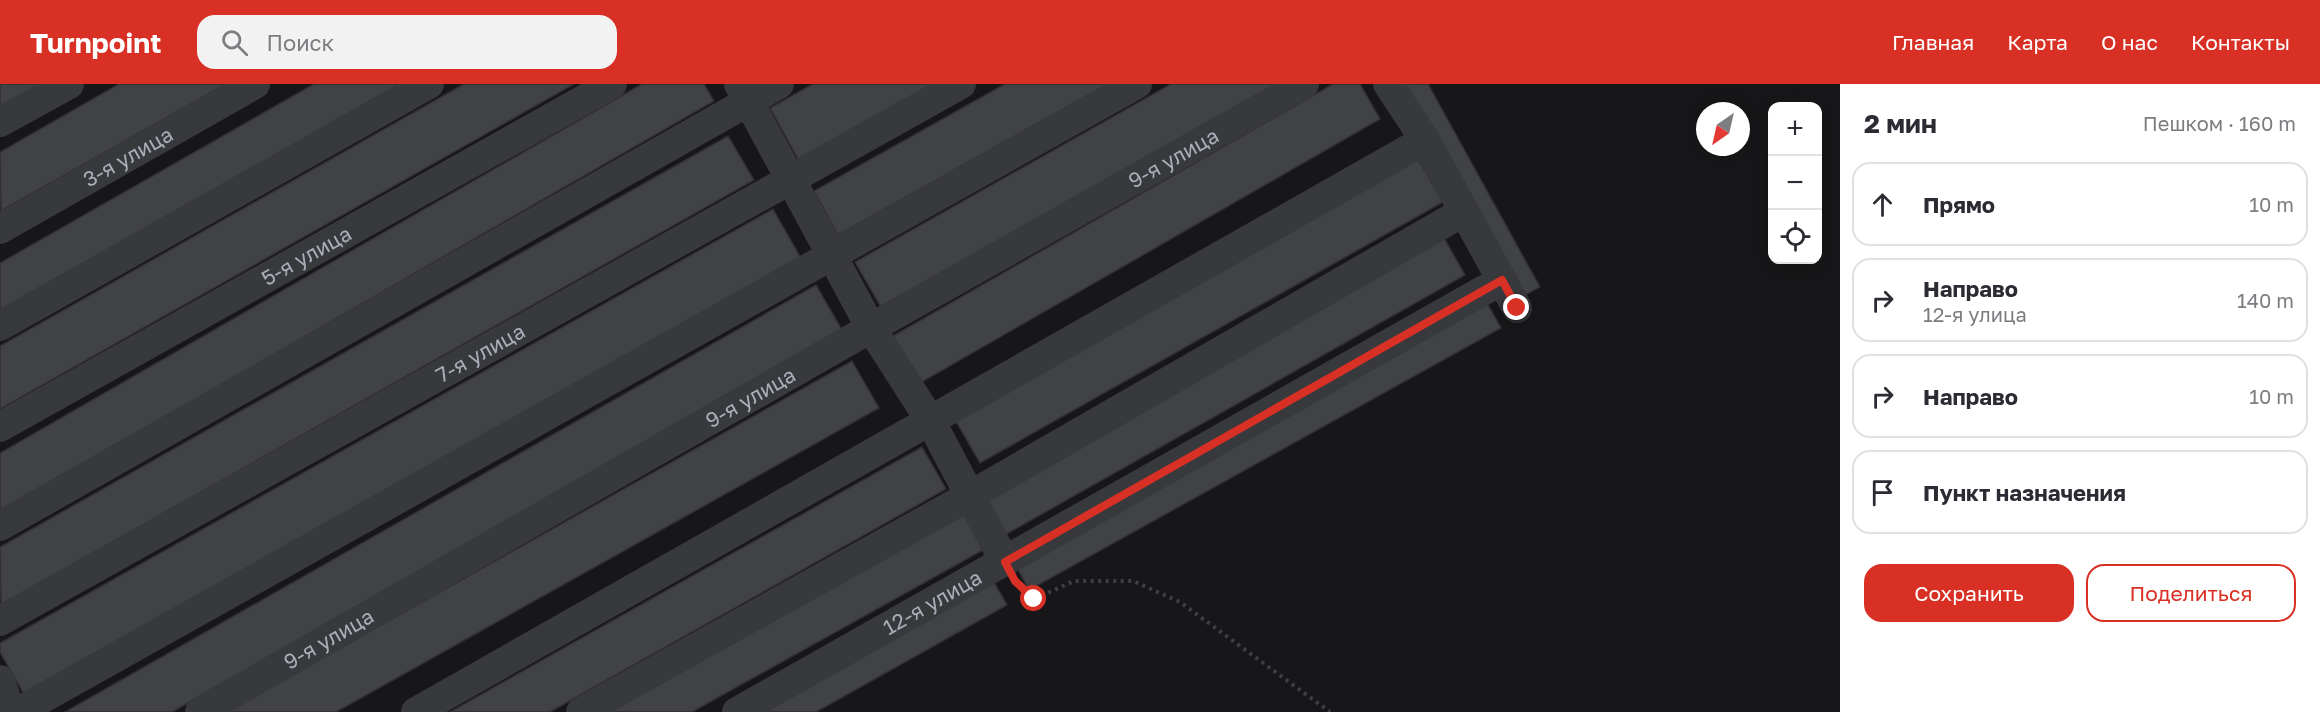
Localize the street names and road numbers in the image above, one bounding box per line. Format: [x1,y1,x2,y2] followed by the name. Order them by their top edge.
[78,121,177,192] street label: 3-я улица
[1123,122,1223,193] street label: 9-я улица
[257,220,356,291] street label: 5-я улица
[431,317,529,388] street label: 7-я улица
[701,361,800,433] street label: 9-я улица
[878,564,986,640] street label: 12-я улица
[279,602,378,674] street label: 9-я улица

